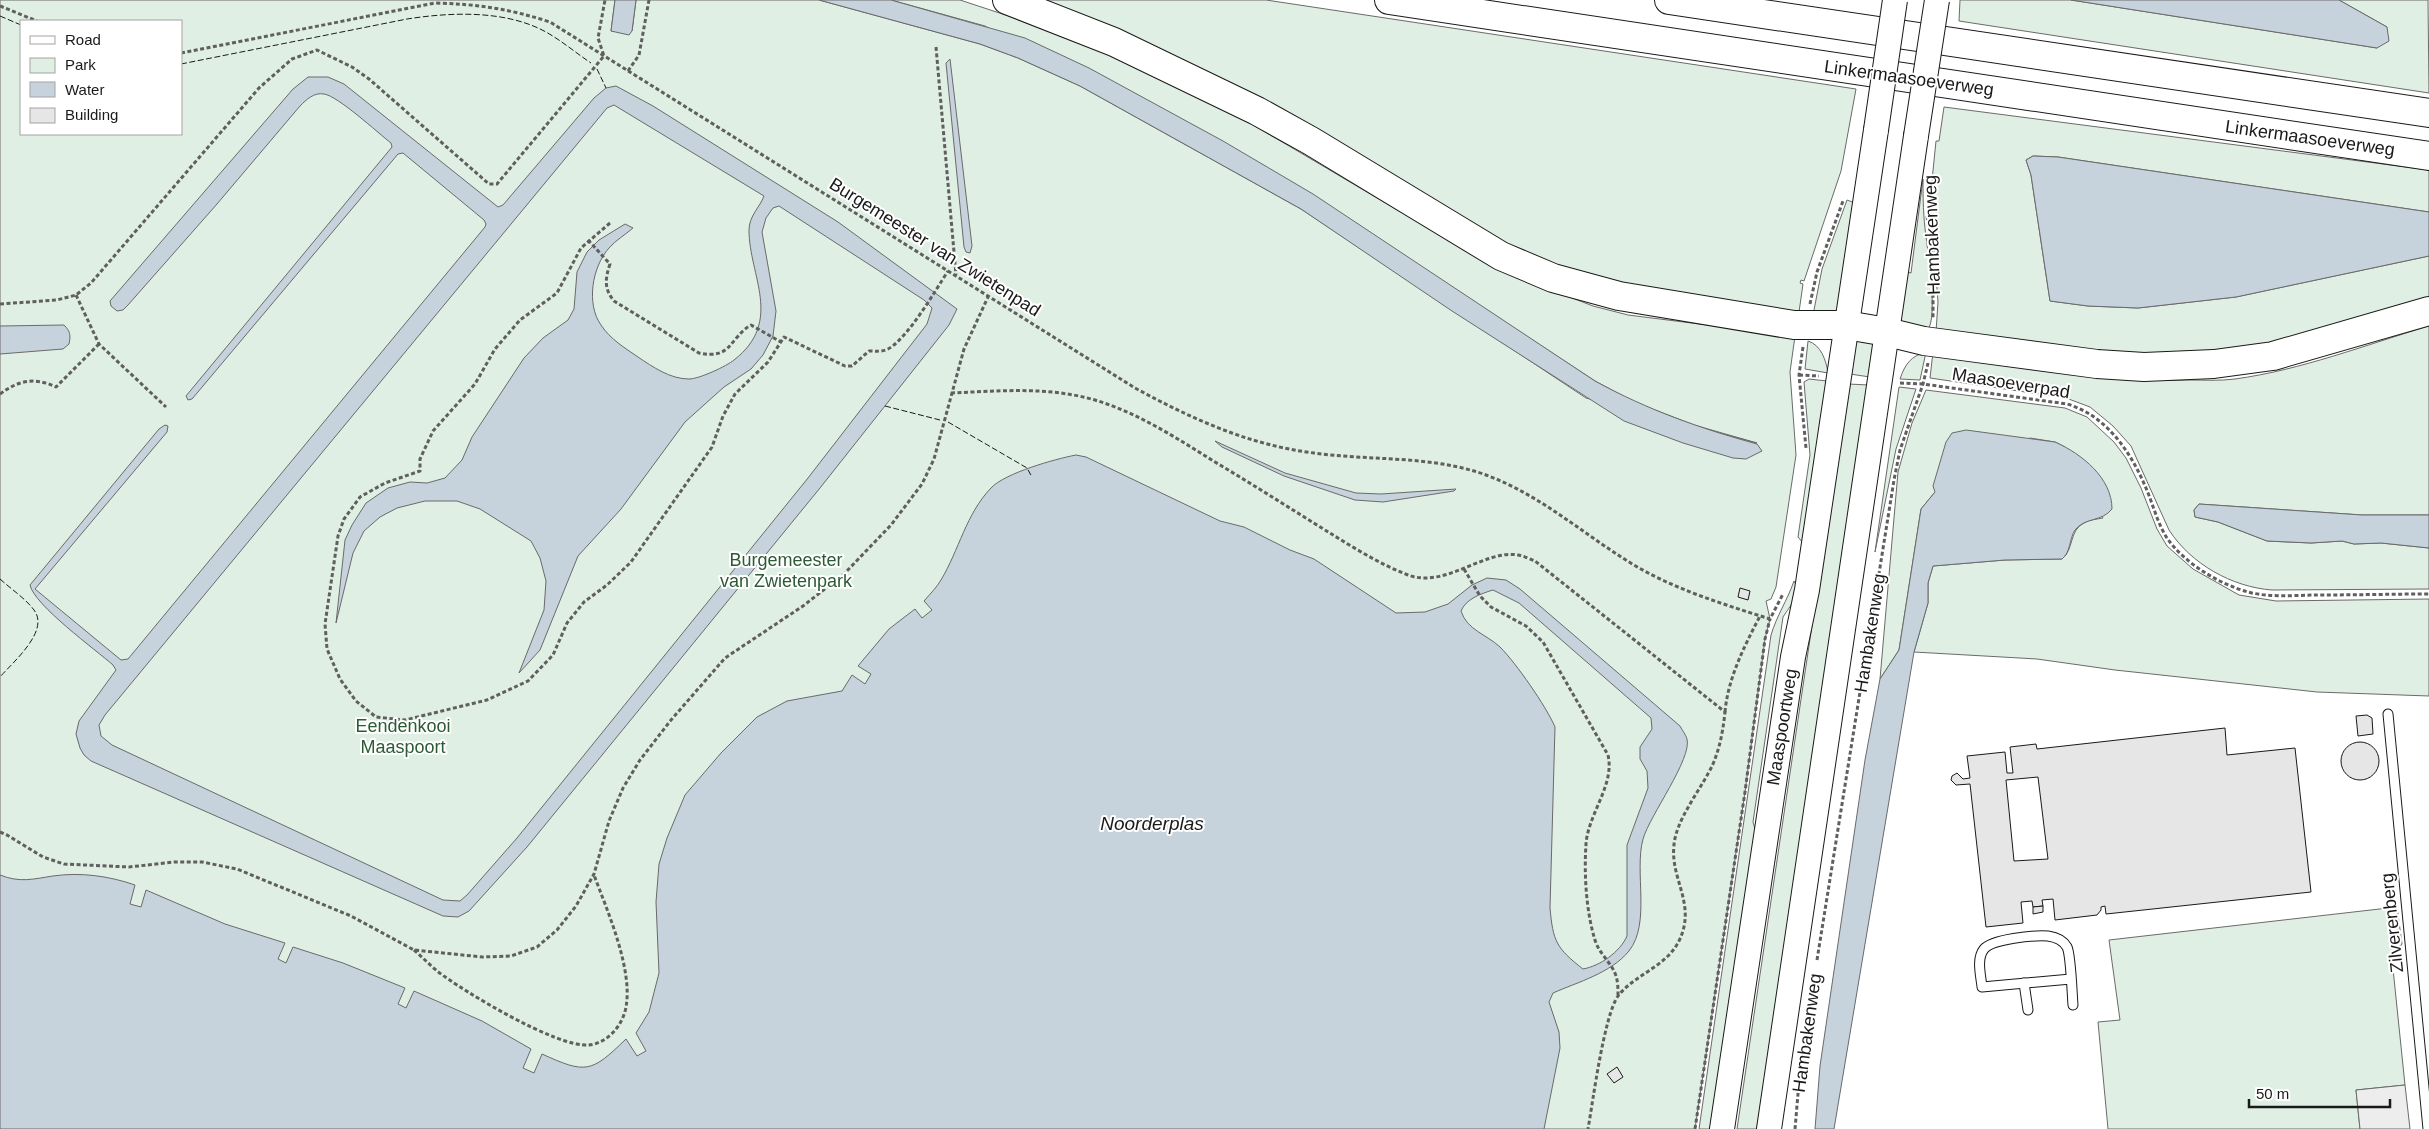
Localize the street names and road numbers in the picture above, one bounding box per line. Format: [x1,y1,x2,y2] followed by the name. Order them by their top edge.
[1823,56,1995,100] street label: Linkermaasoeverweg
[2224,116,2396,160] street label: Linkermaasoeverweg
[826,174,1044,320] street label: Burgemeester van Zwietenpad
[1920,175,1944,295] street label: Hambakenweg
[1951,364,2071,402] street label: Maasoeverpad
[1851,572,1889,694] street label: Hambakenweg
[1763,667,1801,787] street label: Maaspoortweg
[2377,872,2407,974] street label: Zilverenberg
[1789,972,1825,1094] street label: Hambakenweg

